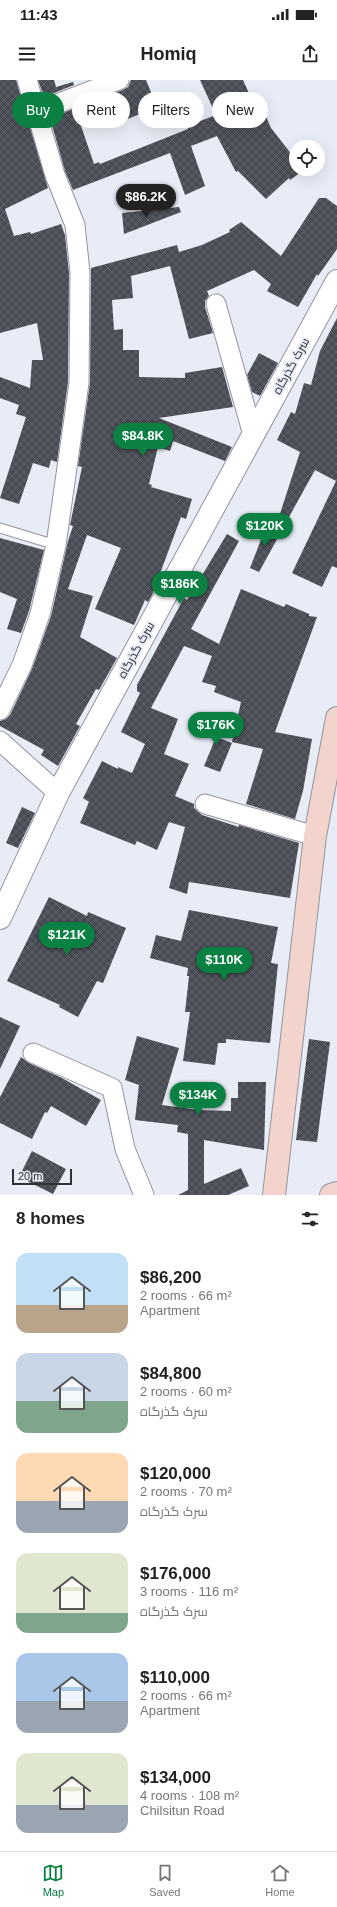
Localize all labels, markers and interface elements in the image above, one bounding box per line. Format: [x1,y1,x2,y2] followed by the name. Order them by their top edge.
[20,6,58,23] text: 11:43
[16,43,38,65] icon: menu
[299,43,321,65] icon: share
[141,44,197,64] text: Homiq
[12,92,64,128] chip: Buy
[72,92,130,128] chip: Rent
[138,92,204,128] chip: Filters
[212,92,268,128] chip: New
[289,140,325,176] map controls
[289,140,325,176] button: locate
[113,184,179,218] pin: $86.2K
[125,189,167,204] text: $86.2K
[270,335,312,397] street label: سرک گذرگاه
[110,423,176,457] pin: $84.8K
[122,428,164,443] text: $84.8K
[237,513,293,547] pin: $120K
[246,518,284,533] text: $120K
[152,571,208,605] pin: $186K
[161,576,199,591] text: $186K
[115,619,157,681] street label: سرک گذرگاه
[188,712,244,746] pin: $176K
[197,717,235,732] text: $176K
[39,922,95,956] pin: $121K
[48,927,86,942] text: $121K
[196,947,252,981] pin: $110K
[205,952,243,967] text: $110K
[170,1082,226,1116] pin: $134K
[179,1087,217,1102] text: $134K
[12,1167,72,1186] scale bar
[18,1170,42,1182] text: 20 m
[299,1208,321,1230] icon: filters
[16,1209,85,1228] text: 8 homes
[140,1268,201,1287] text: $86,200
[48,1269,96,1317] icon: home
[140,1288,232,1303] text: 2 rooms · 66 m²
[140,1303,200,1318] text: Apartment
[140,1364,201,1383] text: $84,800
[48,1369,96,1417] icon: home
[140,1384,232,1399] text: 2 rooms · 60 m²
[140,1404,208,1419] text: سرک گذرگاه
[140,1464,211,1483] text: $120,000
[48,1469,96,1517] icon: home
[140,1484,232,1499] text: 2 rooms · 70 m²
[140,1504,208,1519] text: سرک گذرگاه
[140,1564,211,1583] text: $176,000
[48,1569,96,1617] icon: home
[140,1584,238,1599] text: 3 rooms · 116 m²
[140,1604,208,1619] text: سرک گذرگاه
[140,1668,210,1687] text: $110,000
[48,1669,96,1717] icon: home
[140,1688,232,1703] text: 2 rooms · 66 m²
[140,1703,200,1718] text: Apartment
[140,1768,211,1787] text: $134,000
[48,1769,96,1817] icon: home
[140,1788,239,1803] text: 4 rooms · 108 m²
[140,1803,225,1818] text: Chilsitun Road
[42,1862,64,1898] tab: Map
[149,1862,180,1898] tab: Saved
[265,1862,295,1898] tab: Home

